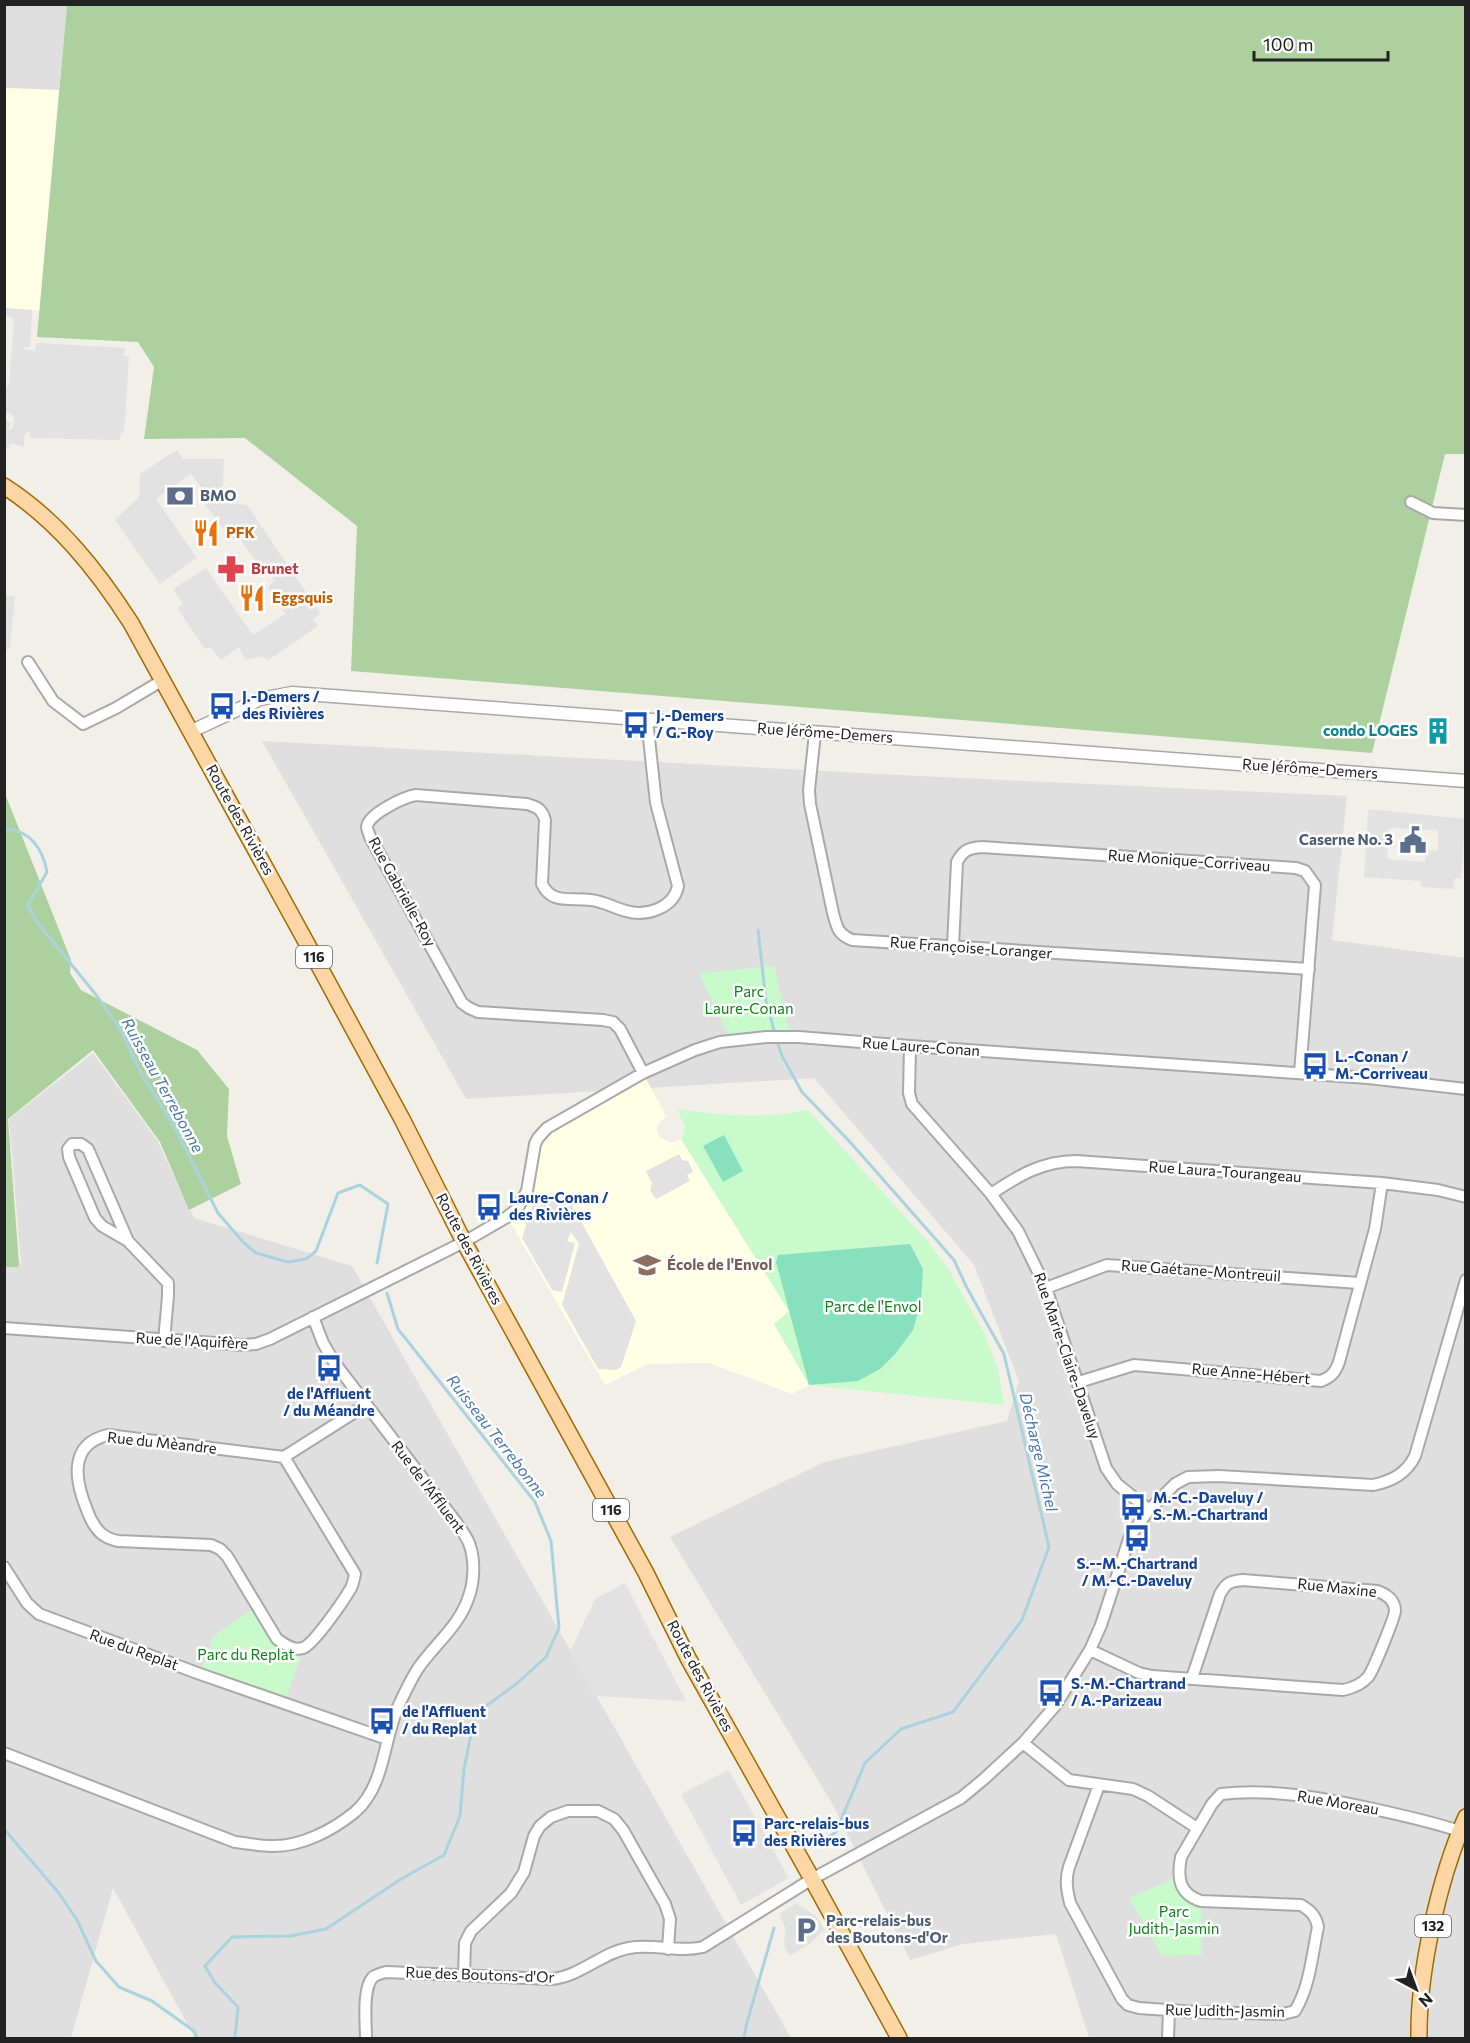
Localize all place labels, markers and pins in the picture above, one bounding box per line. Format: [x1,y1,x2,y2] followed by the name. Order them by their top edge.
[165,481,195,511] bank icon: BMO
[200,486,236,504] place label: BMO
[191,518,221,548] restaurant icon: PFK
[226,523,255,541] place label: PFK
[216,554,246,584] pharmacy icon: Brunet
[251,559,299,577] place label: Brunet
[237,583,267,613] restaurant icon: Eggsquis
[272,588,333,606] place label: Eggsquis
[242,687,324,722] place label: J.-Demers / des Rivières
[207,691,237,721] bus stop icon: J.-Demers / des Rivières
[656,706,724,741] place label: J.-Demers / G.-Roy
[621,710,651,740] bus stop icon: J.-Demers / G.-Roy
[1423,716,1453,746] building icon: condo LOGES
[1323,721,1418,739] place label: condo LOGES
[1398,825,1428,855] public building icon: Caserne No. 3
[1299,830,1393,848] place label: Caserne No. 3
[1335,1047,1428,1082] place label: L.-Conan / M.-Corriveau
[1300,1051,1330,1081] bus stop icon: L.-Conan / M.-Corriveau
[509,1188,609,1223] place label: Laure-Conan / des Rivières
[474,1192,504,1222] bus stop icon: Laure-Conan / des Rivières
[632,1250,662,1280] school or university icon: École de l'Envol
[667,1255,772,1273] place label: École de l'Envol
[314,1353,344,1383] bus stop icon: de l'Affluent / du Méandre
[283,1384,375,1419] place label: de l'Affluent / du Méandre
[1153,1488,1268,1523] place label: M.-C.-Daveluy / S.-M.-Chartrand
[1118,1492,1148,1522] bus stop icon: M.-C.-Daveluy / S.-M.-Chartrand
[1122,1523,1152,1553] bus stop icon: S.--M.-Chartrand / M.-C.-Daveluy
[1076,1554,1198,1589] place label: S.--M.-Chartrand / M.-C.-Daveluy
[1071,1674,1186,1709] place label: S.-M.-Chartrand / A.-Parizeau
[1036,1678,1066,1708] bus stop icon: S.-M.-Chartrand / A.-Parizeau
[402,1702,486,1737] place label: de l'Affluent / du Replat
[367,1706,397,1736] bus stop icon: de l'Affluent / du Replat
[764,1814,869,1849] place label: Parc-relais-bus des Rivières
[729,1818,759,1848] bus stop icon: Parc-relais-bus des Rivières
[826,1911,948,1946] place label: Parc-relais-bus des Boutons-d'Or
[791,1915,821,1945] parking icon: Parc-relais-bus des Boutons-d'Or

